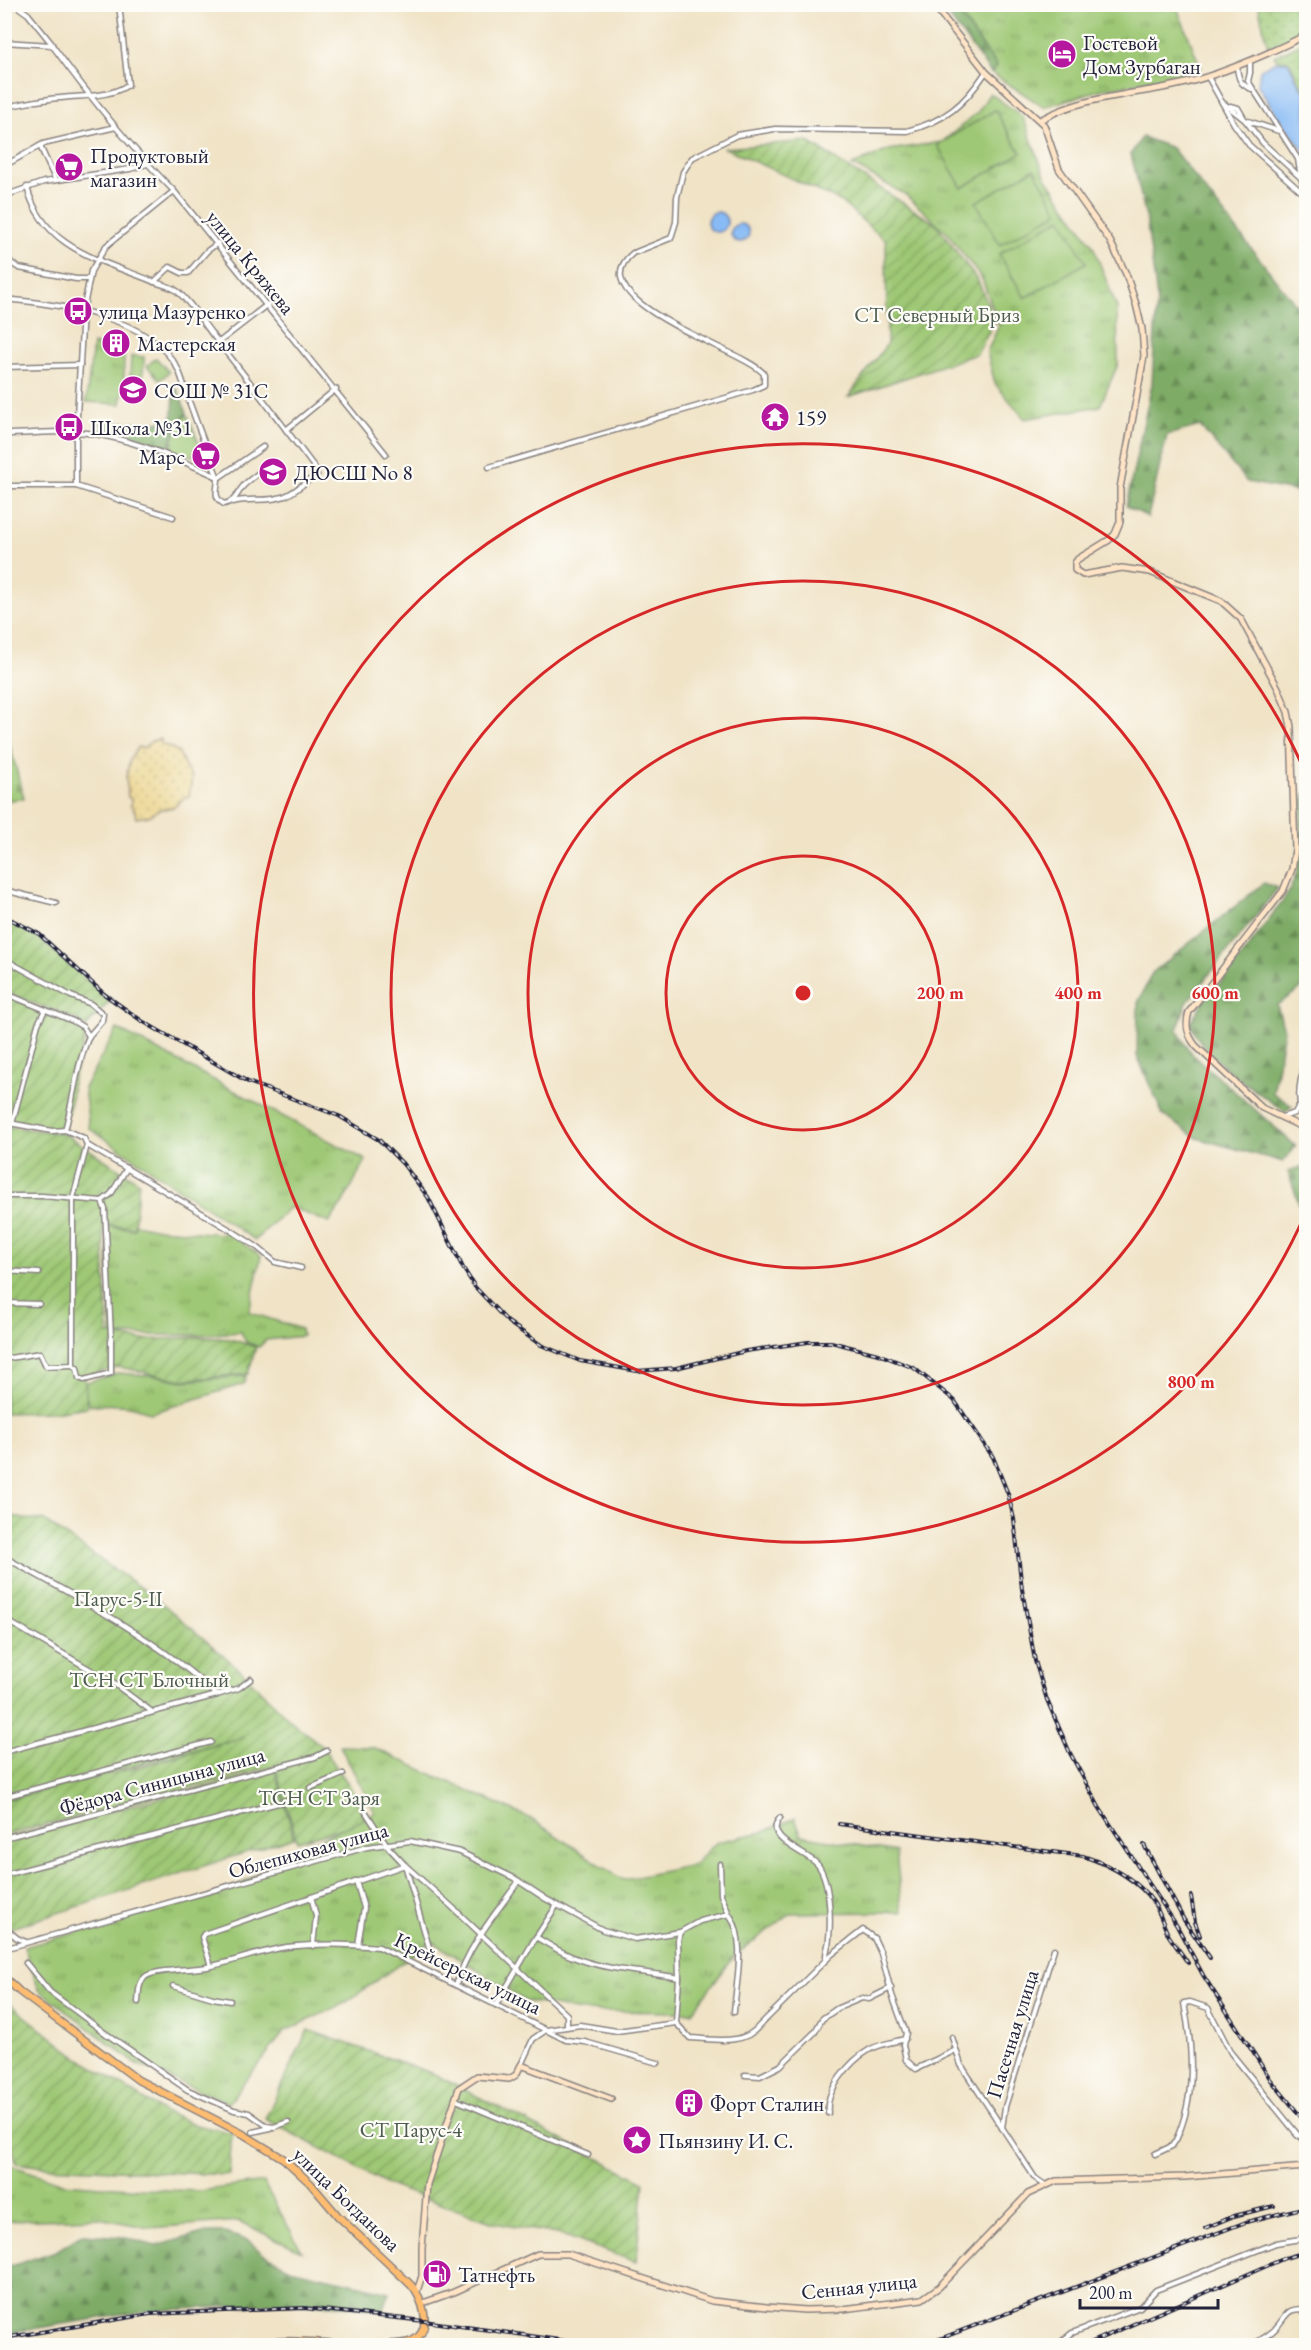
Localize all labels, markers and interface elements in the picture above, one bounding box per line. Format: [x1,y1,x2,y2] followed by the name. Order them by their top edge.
[1083,29,1201,80] place label: Гостевой Дом Зурбаган
[1046,38,1078,70] hotel icon: Гостевой Дом Зурбаган
[90,142,209,193] place label: Продуктовый магазин
[53,151,85,183] supermarket icon: Продуктовый магазин
[201,204,302,320] street label: улица Кряжева
[62,295,94,327] bus stop icon: улица Мазуренко
[99,298,246,325] place label: улица Мазуренко
[854,301,1020,328] park label: СТ Северный Бриз
[100,327,132,359] building icon: Мастерская
[137,330,236,357] place label: Мастерская
[117,374,149,406] school or university icon: СОШ № 31С
[154,377,268,404] place label: СОШ № 31С
[759,401,791,433] temple icon: 159
[796,404,826,431] place label: 159
[53,411,85,443] bus stop icon: Школа №31
[90,414,192,441] place label: Школа №31
[190,440,222,472] supermarket icon: Марс
[139,443,185,470] place label: Марс
[257,456,289,488] school or university icon: ДЮСШ No 8
[294,459,413,486] place label: ДЮСШ No 8
[916,981,964,1004] text: 200 m
[1054,981,1102,1004] text: 400 m
[1191,981,1239,1004] text: 600 m
[793,983,813,1003] centre of rings
[1167,1370,1215,1393] text: 800 m
[73,1585,163,1612] park label: Парус-5-II
[69,1666,229,1693] park label: ТСН СТ Блочный
[56,1740,268,1821] street label: Фёдора Синицына улица
[258,1784,380,1811] park label: ТСН СТ Заря
[225,1816,391,1884] street label: Облепиховая улица
[390,1926,546,2021] street label: Крейсерская улица
[980,1966,1045,2102] street label: Пасечная улица
[673,2087,705,2119] building icon: Форт Сталин
[710,2090,824,2117] place label: Форт Сталин
[360,2116,463,2143] park label: СТ Парус-4
[621,2124,653,2156] place icon: Пьянзину И. С.
[658,2127,793,2154] place label: Пьянзину И. С.
[287,2141,407,2258] street label: улица Богданова
[421,2258,453,2290] fuel station icon: Татнефть
[458,2261,535,2288] place label: Татнефть
[800,2266,919,2305] street label: Сенная улица
[1080,2272,1218,2310] scale bar
[1089,2281,1133,2304] text: 200 m

